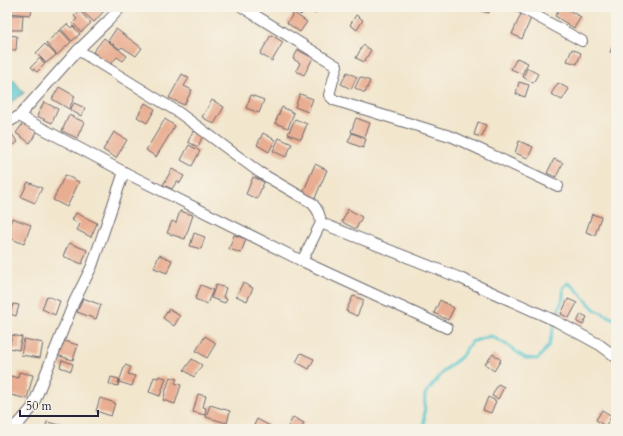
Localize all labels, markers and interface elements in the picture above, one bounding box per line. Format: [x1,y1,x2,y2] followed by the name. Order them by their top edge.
[20,392,98,418] scale bar
[26,398,53,414] text: 50 m

